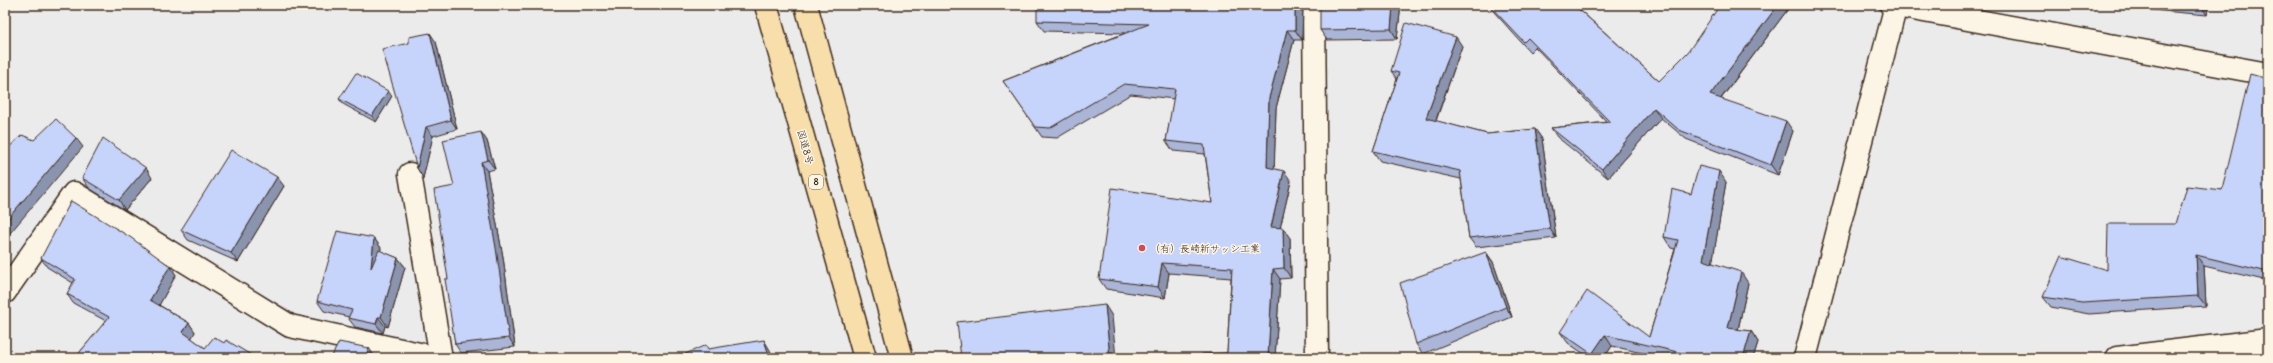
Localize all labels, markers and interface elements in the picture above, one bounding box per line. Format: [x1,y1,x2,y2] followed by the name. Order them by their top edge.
[794,128,817,166] street label: 国道8号
[809,175,823,189] road number: 8
[1150,242,1260,255] place label: （有）長崎新サッシ工業
[1137,243,1147,253] marker: （有）長崎新サッシ工業

